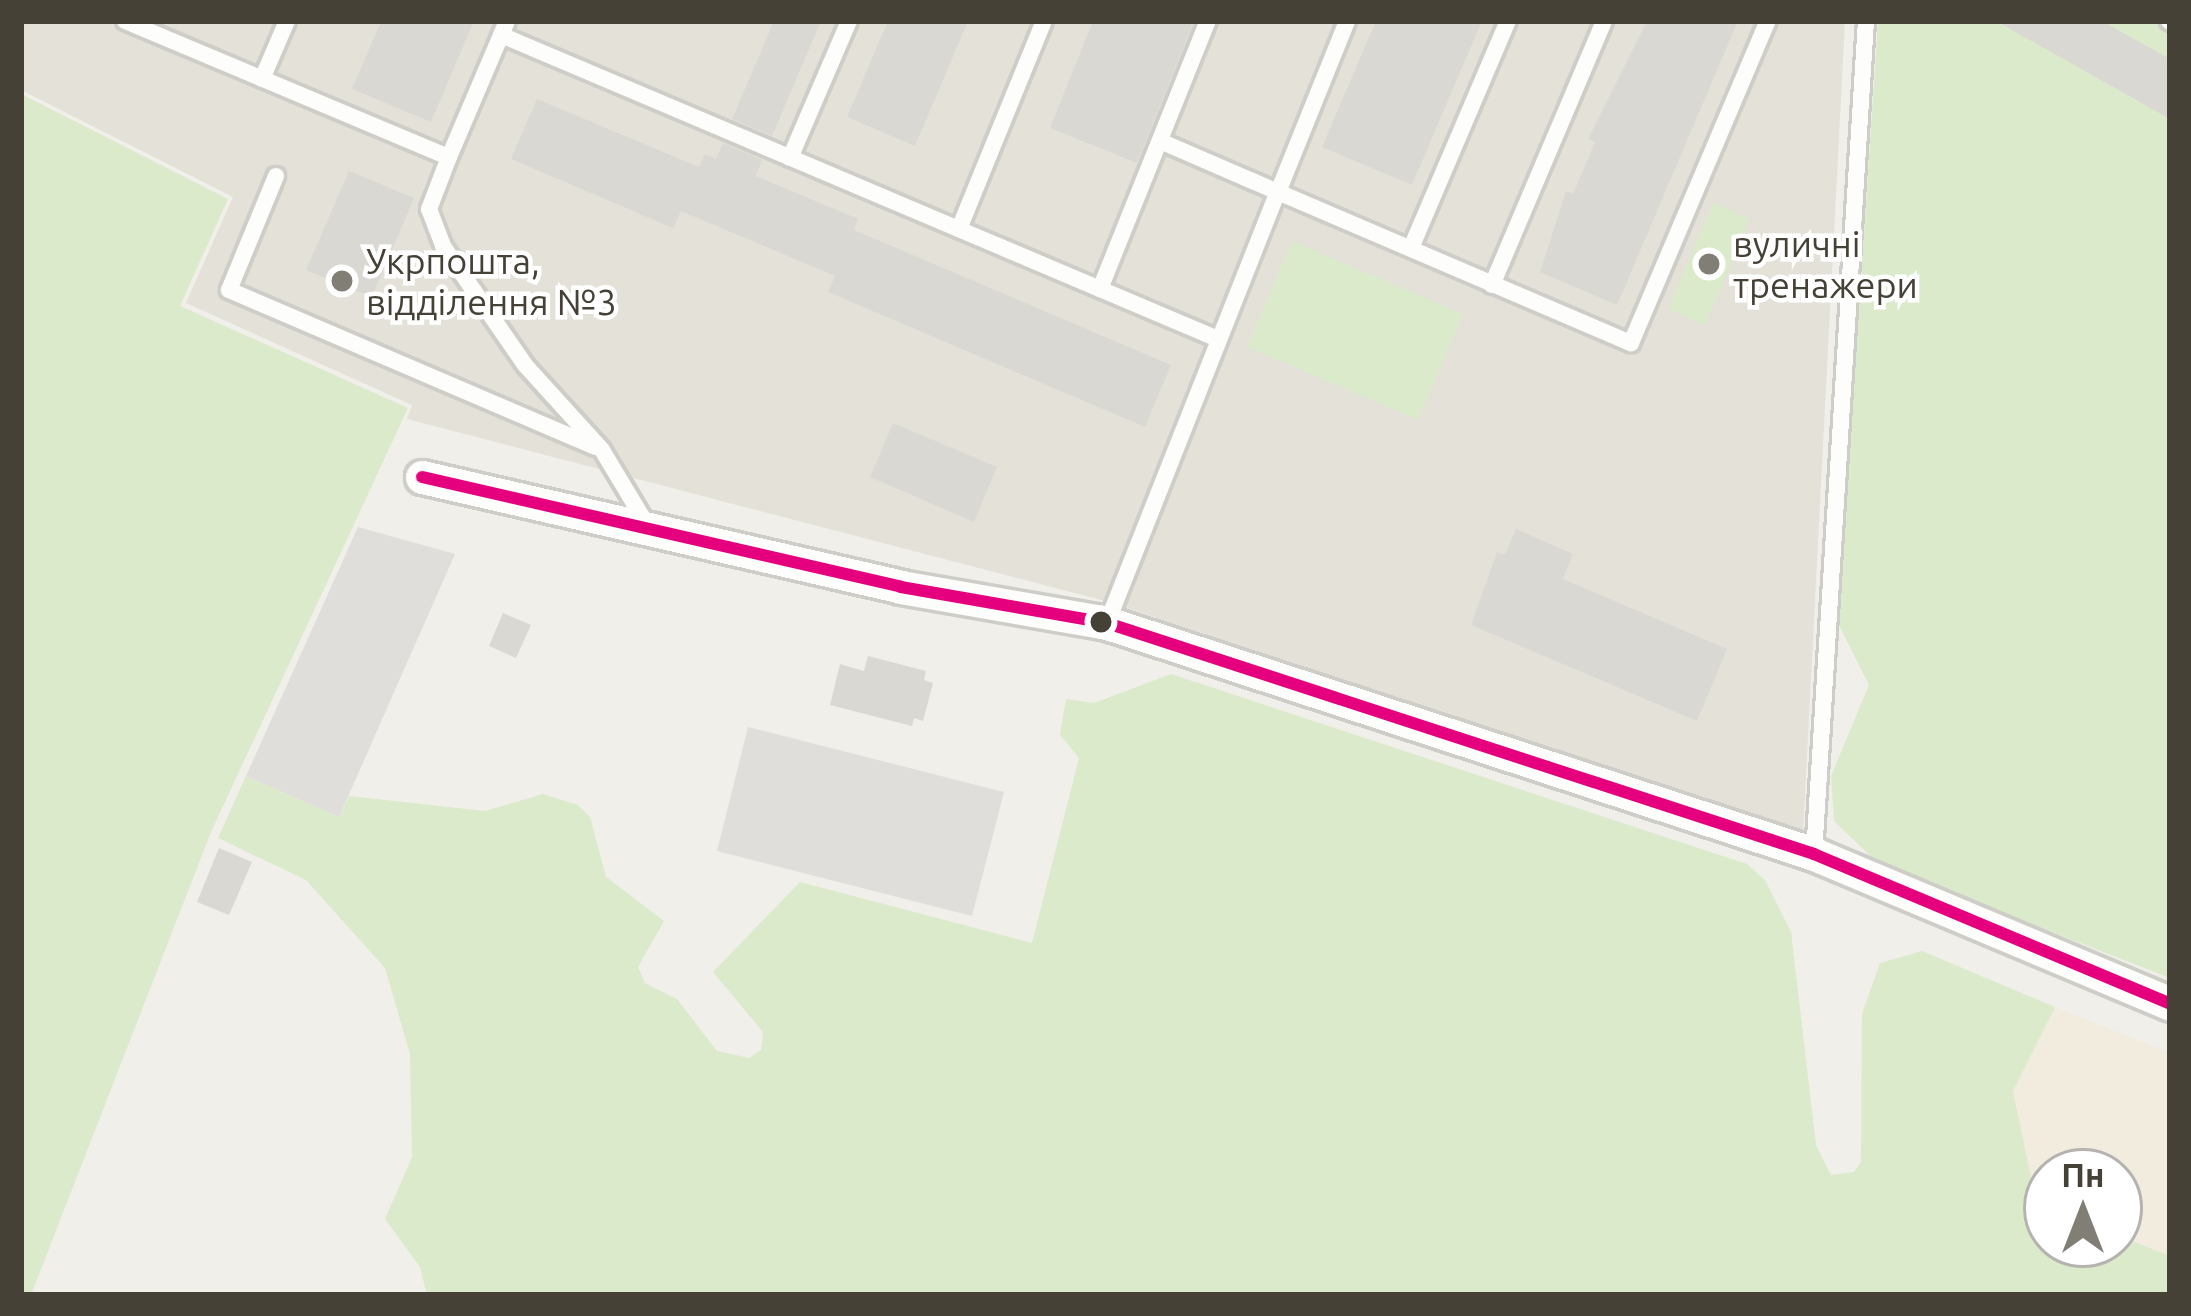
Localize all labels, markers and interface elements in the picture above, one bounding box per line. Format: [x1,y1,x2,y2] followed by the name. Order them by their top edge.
[1733,221,1918,306] place label: вуличні тренажери
[366,238,617,323] place label: Укрпошта, відділення №3
[1696,251,1722,277] marker: вуличні тренажери
[329,268,355,294] marker: Укрпошта, відділення №3
[1090,611,1112,633] unlabelled marker
[2023,1148,2143,1268] north arrow
[2061,1156,2105,1193] text: Пн

